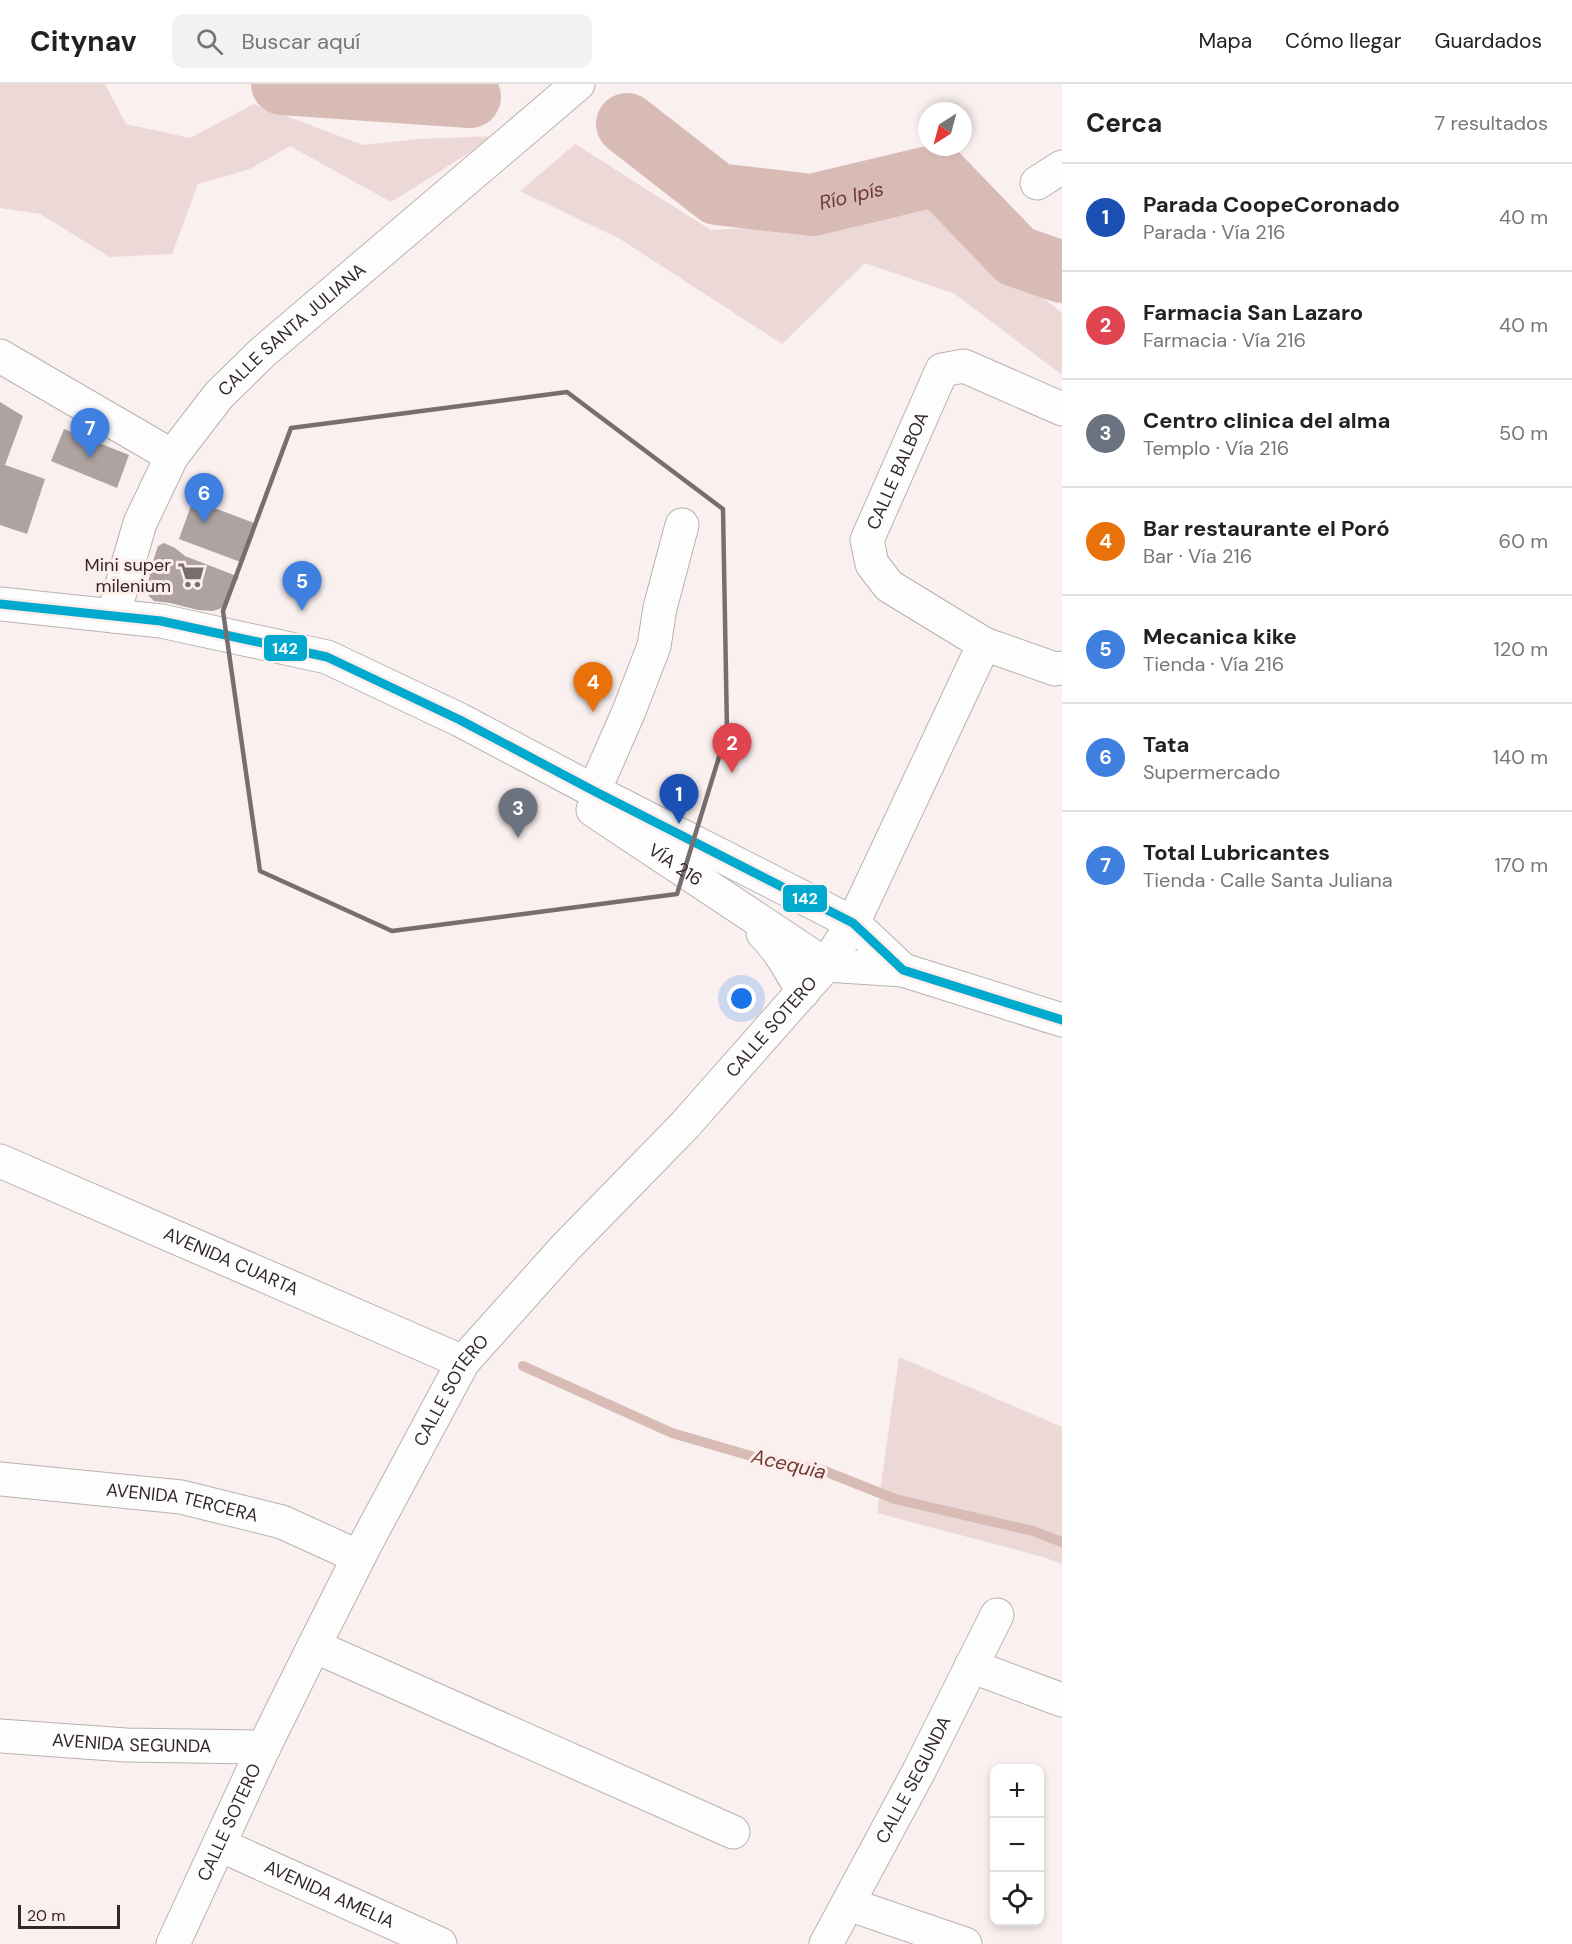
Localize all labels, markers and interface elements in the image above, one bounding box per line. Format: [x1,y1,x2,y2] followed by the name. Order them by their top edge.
[172,14,592,68] search box
[30,23,136,60] text: Citynav
[193,25,226,58] icon: search
[241,27,360,56] text: Buscar aquí
[1198,27,1252,55] text: Mapa
[1285,27,1402,55] text: Cómo llegar
[1435,27,1542,55] text: Guardados
[918,102,972,156] north arrow
[1086,106,1162,140] text: Cerca
[1435,110,1548,136] text: 7 resultados
[816,175,886,216] water label: Río Ipís
[1143,190,1400,219] text: Parada CoopeCoronado
[1102,204,1109,230] text: 1
[1499,204,1548,230] text: 40 m
[1143,219,1286,245] text: Parada · Vía 216
[213,258,371,401] street label: CALLE SANTA JULIANA
[1143,298,1363,327] text: Farmacia San Lazaro
[1100,312,1111,338] text: 2
[1499,312,1548,338] text: 40 m
[1143,327,1306,353] text: Farmacia · Vía 216
[1143,406,1390,435] text: Centro clinica del alma
[70,408,110,458] pin: 7
[861,408,934,533] street label: CALLE BALBOA
[1099,420,1112,446] text: 3
[1499,420,1548,446] text: 50 m
[1143,435,1289,461] text: Templo · Vía 216
[184,474,224,523] pin: 6
[1143,514,1390,543] text: Bar restaurante el Poró
[1099,528,1112,554] text: 4
[1499,528,1548,554] text: 60 m
[1143,543,1252,569] text: Bar · Vía 216
[85,553,171,598] place label: Mini super milenium
[176,560,206,590] supermarket icon: Mini super milenium
[282,562,322,611] pin: 5
[1143,622,1297,651] text: Mecanica kike
[263,634,308,662] line badge: 142
[1099,636,1112,662] text: 5
[1494,636,1548,662] text: 120 m
[272,638,298,659] text: 142
[1143,651,1284,677] text: Tienda · Vía 216
[574,662,612,712] pin: 4
[712,724,752,773] pin: 2
[1143,730,1189,759] text: Tata
[1099,744,1112,770] text: 6
[1493,744,1548,770] text: 140 m
[1143,759,1280,785] text: Supermercado
[660,774,698,824] pin: 1
[498,788,538,838] pin: 3
[644,838,707,892] street label: VÍA 216
[1143,838,1330,867] text: Total Lubricantes
[1100,852,1111,878] text: 7
[1495,852,1548,878] text: 170 m
[1143,867,1393,893] text: Tienda · Calle Santa Juliana
[782,884,828,913] line badge: 142
[792,888,818,909] text: 142
[720,971,823,1083] street label: CALLE SOTERO
[727,984,756,1013] your location
[160,1222,302,1301] street label: AVENIDA CUARTA
[408,1329,494,1451] street label: CALLE SOTERO
[748,1443,829,1485] water label: Acequia
[105,1478,261,1528] street label: AVENIDA TERCERA
[870,1712,957,1848] street label: CALLE SEGUNDA
[51,1728,212,1758] street label: AVENIDA SEGUNDA
[192,1760,267,1885] street label: CALLE SOTERO
[990,1764,1044,1926] map controls
[990,1764,1044,1818] button: +
[990,1818,1044,1872] button: −
[261,1855,398,1934] street label: AVENIDA AMELIA
[990,1872,1044,1926] button: locate
[18,1902,120,1930] scale bar
[27,1905,66,1926] text: 20 m

